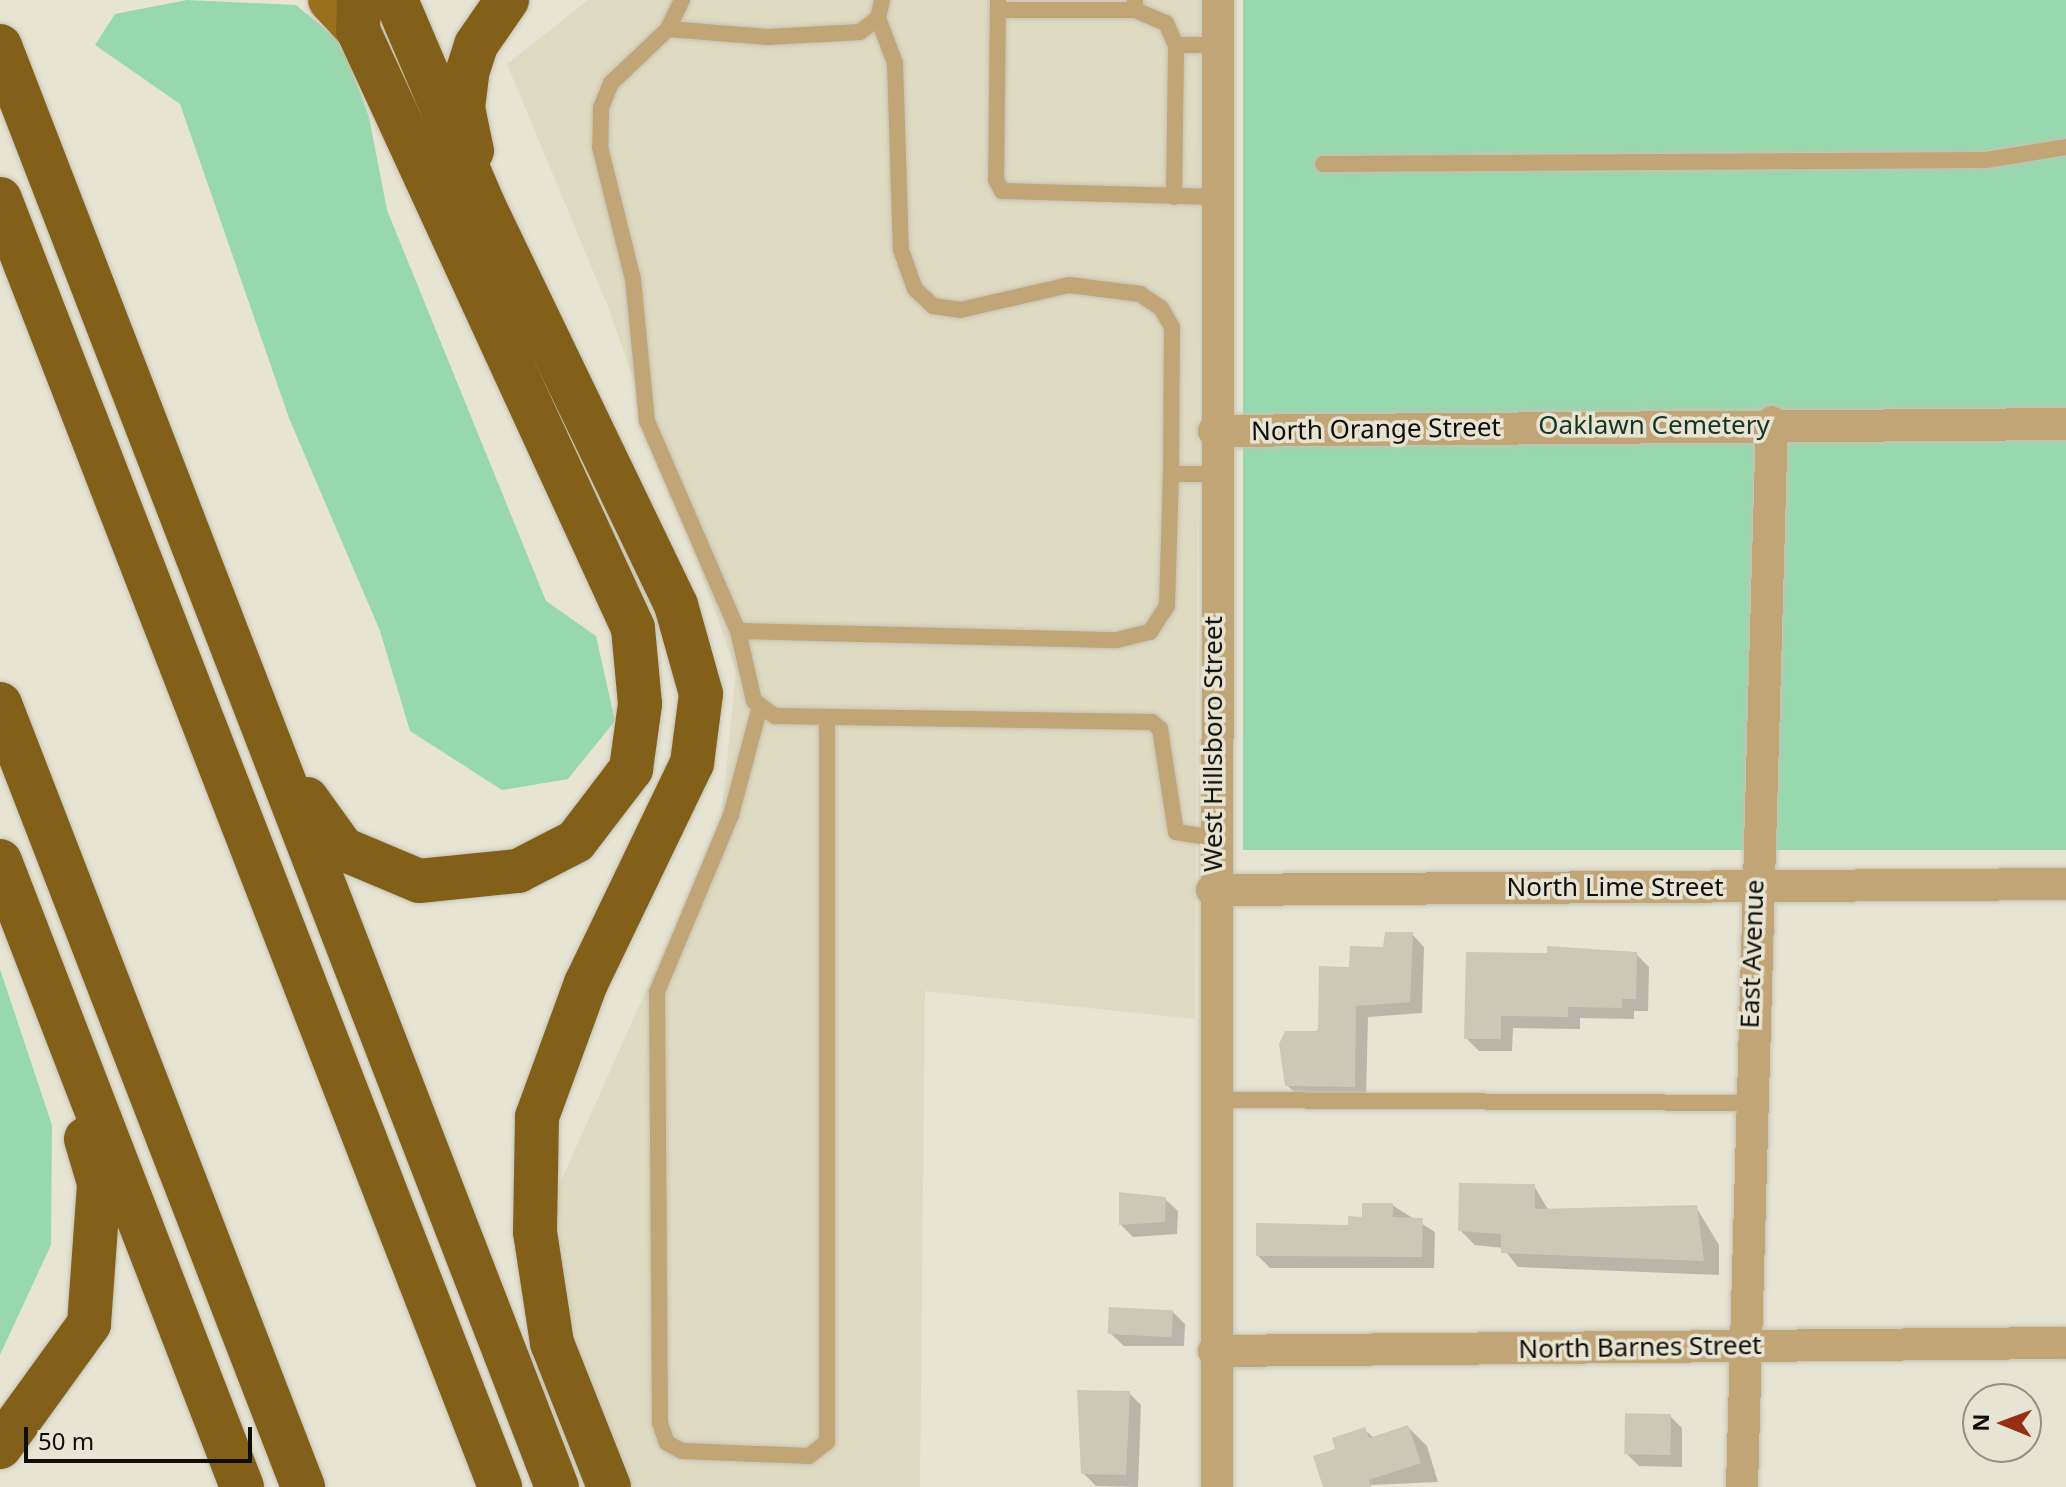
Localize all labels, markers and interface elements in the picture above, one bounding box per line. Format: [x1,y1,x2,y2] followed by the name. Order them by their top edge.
[1538,409,1770,441] park label: Oaklawn Cemetery
[1251,411,1501,447] street label: North Orange Street
[1197,616,1229,872] street label: West Hillsboro Street
[1506,871,1724,903] street label: North Lime Street
[1734,879,1770,1029] street label: East Avenue
[1518,1329,1762,1365] street label: North Barnes Street
[1962,1383,2042,1463] north arrow
[28,1411,256,1461] scale bar
[1965,1413,1995,1432] text: N
[38,1424,94,1457] text: 50 m

